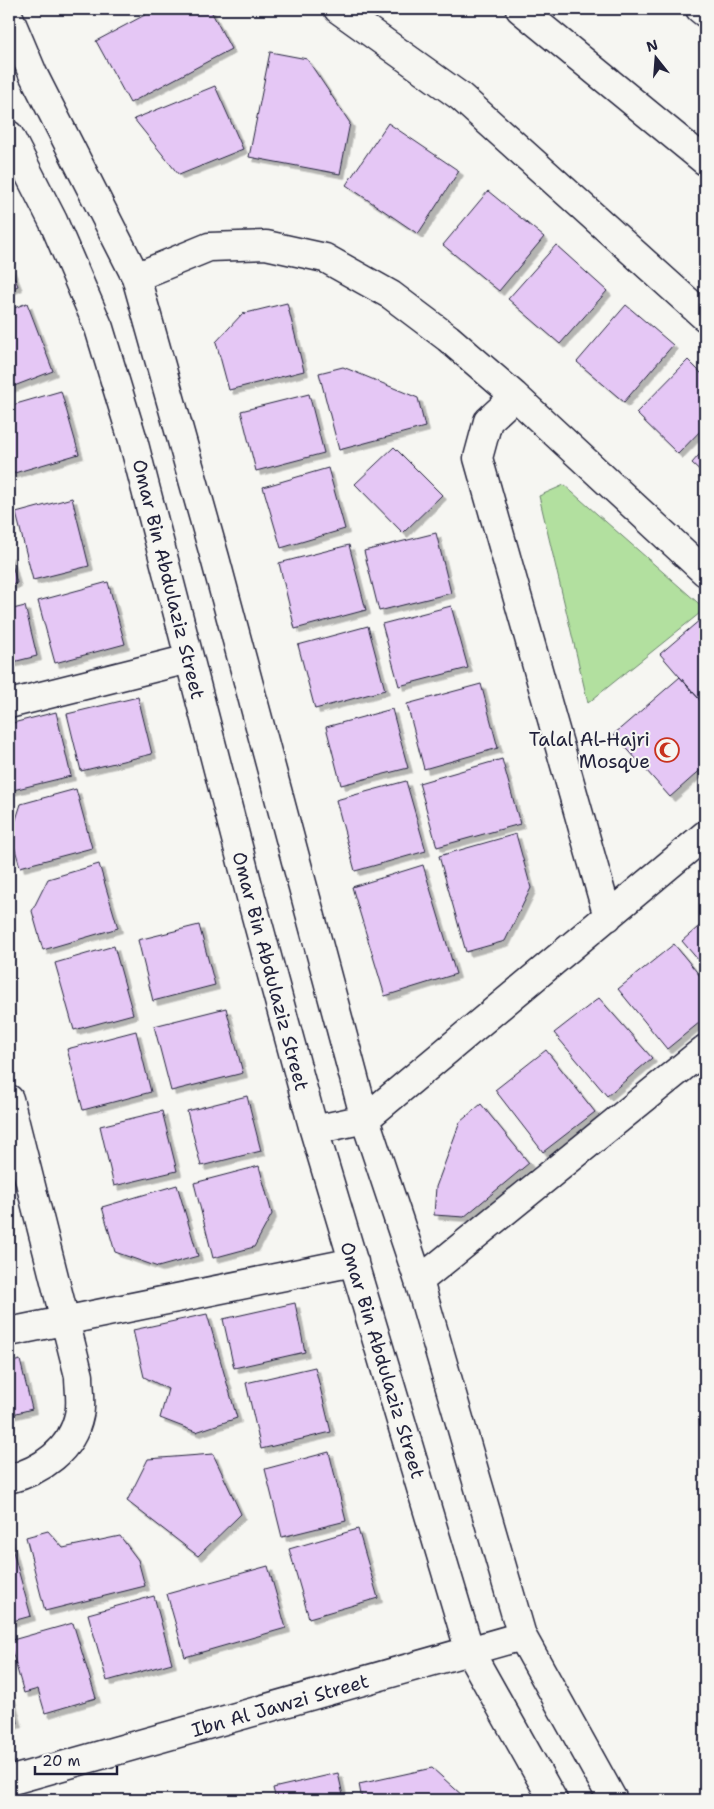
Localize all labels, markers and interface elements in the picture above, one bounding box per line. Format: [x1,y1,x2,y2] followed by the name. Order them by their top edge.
[632,32,682,82] north arrow
[644,35,660,56] text: N
[127,457,210,702] street label: Omar Bin Abdulaziz Street
[529,727,650,774] place label: Talal Al-Hajri Mosque
[654,737,680,763] mosque icon: Talal Al-Hajri Mosque
[227,849,314,1093] street label: Omar Bin Abdulaziz Street
[335,1239,430,1482] street label: Omar Bin Abdulaziz Street
[189,1668,372,1743] street label: Ibn Al Jawzi Street
[35,1744,118,1776] scale bar
[42,1751,81,1771] text: 20 m

